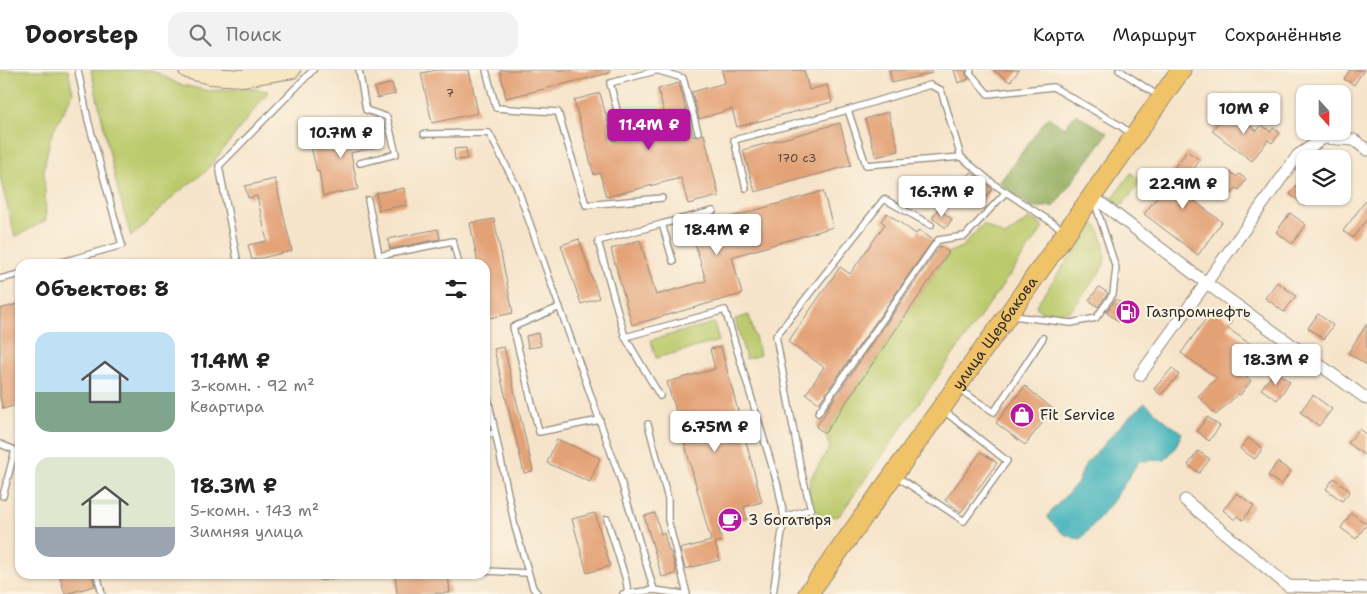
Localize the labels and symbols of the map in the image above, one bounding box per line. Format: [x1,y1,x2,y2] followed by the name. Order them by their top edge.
[446,85,454,101] house number: 7
[1296,85,1351,140] north arrow
[1209,92,1279,135] pin: 10M ₽
[603,108,695,151] pin: 11.4M ₽
[295,116,387,159] pin: 10.7M ₽
[778,150,816,166] house number: 170 с3
[1137,168,1229,210] pin: 22.9M ₽
[896,176,988,218] pin: 16.7M ₽
[671,214,763,256] pin: 18.4M ₽
[948,272,1043,394] street label: улица Щербакова
[1115,299,1141,325] fuel station icon: Газпромнефть
[1146,302,1251,322] place label: Газпромнефть
[1230,344,1322,386] pin: 18.3M ₽
[1009,402,1035,428] shop icon: Fit Service
[1040,405,1115,425] place label: Fit Service
[669,410,761,453] pin: 6.75M ₽
[717,507,743,533] cafe icon: 3 богатыря
[748,510,832,530] place label: 3 богатыря

